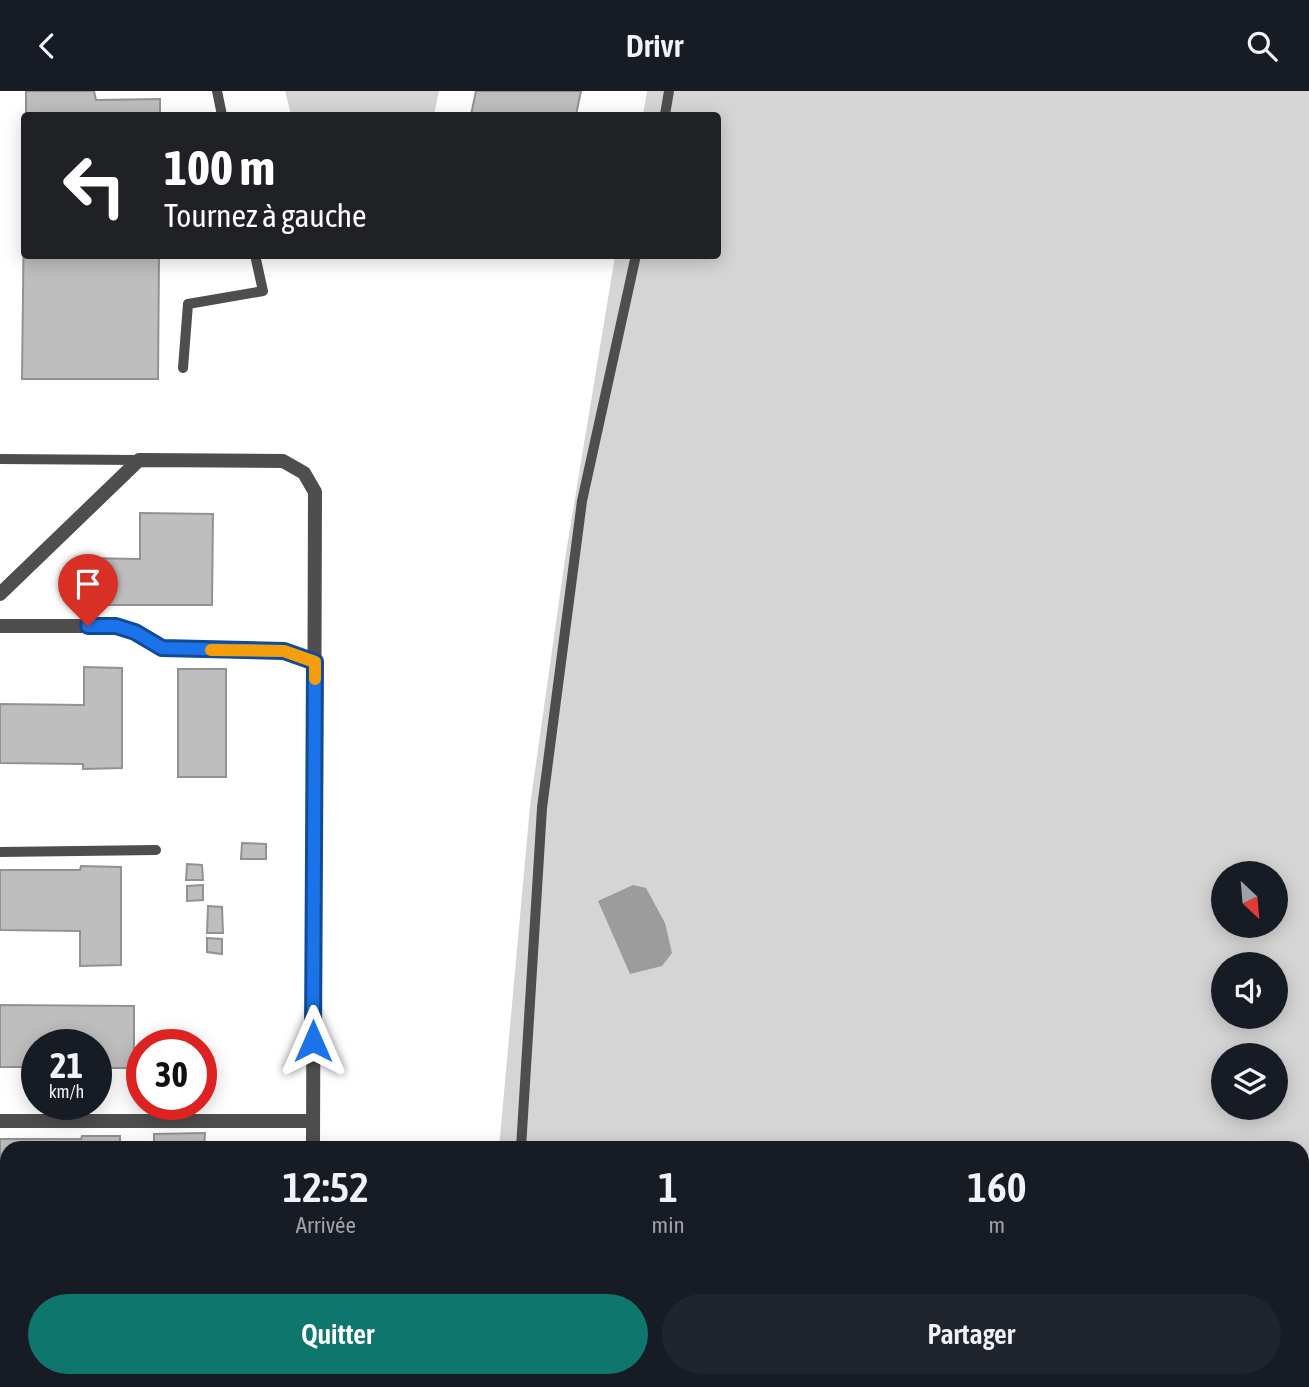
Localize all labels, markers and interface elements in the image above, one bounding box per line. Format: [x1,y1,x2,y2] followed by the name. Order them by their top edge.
[28,27,66,65] icon: back
[626,27,683,64] text: Drivr
[1243,27,1281,65] icon: search
[164,139,275,195] text: 100 m
[49,140,140,231] icon: left
[164,197,367,234] text: Tournez à gauche
[58,554,118,626] pin
[69,565,107,603] icon: arrive
[1211,861,1288,938] north arrow
[1211,861,1288,1120] map controls
[1211,952,1288,1029] button: sound
[276,1004,350,1078] position arrow
[126,1029,217,1120] speed limit sign: 30
[1211,1043,1288,1120] button: layers
[50,1045,83,1085] text: 21
[49,1081,84,1102] text: km/h
[283,1163,369,1211] text: 12:52
[658,1163,678,1211] text: 1
[967,1163,1026,1211] text: 160
[296,1212,356,1238] text: Arrivée
[652,1212,685,1238] text: min
[989,1212,1005,1238] text: m
[28,1294,648,1374] button: Quitter
[662,1294,1281,1374] button: Partager

